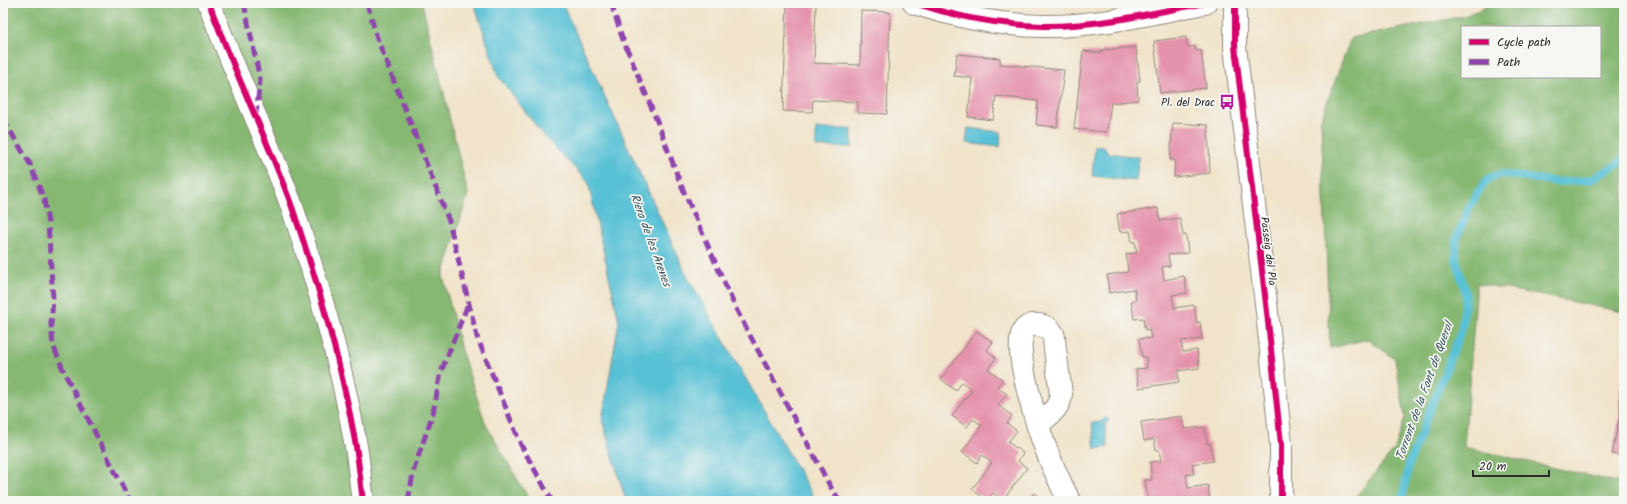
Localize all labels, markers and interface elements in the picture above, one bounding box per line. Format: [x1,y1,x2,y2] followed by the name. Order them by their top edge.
[1461,26,1601,78] legend
[1497,33,1551,52] text: Cycle path
[1497,53,1520,72] text: Path
[1218,93,1236,111] bus stop icon: Pl. del Drac
[1161,94,1215,112] place label: Pl. del Drac
[625,191,677,291] water label: Riera de les Arenes
[1255,216,1281,287] street label: Passeig del Pla
[1391,318,1459,463] water label: Torrent de la Font de Querol
[1473,452,1549,478] scale bar
[1479,457,1507,476] text: 20 m

